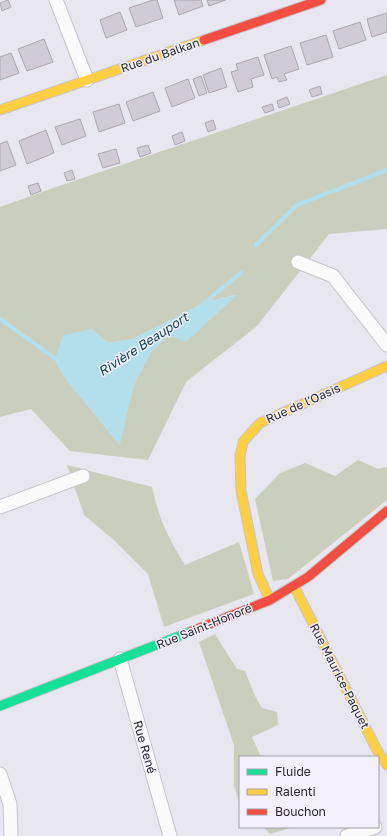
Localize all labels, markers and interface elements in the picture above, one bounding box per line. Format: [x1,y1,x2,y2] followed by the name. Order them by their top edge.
[119,35,201,75] street label: Rue du Balkan
[95,308,193,379] water label: Rivière Beauport
[263,380,343,426] street label: Rue de l'Oasis
[154,600,254,652] street label: Rue Saint-Honoré
[307,621,373,731] street label: Rue Maurice-Paquet
[130,719,160,775] street label: Rue René
[239,756,379,828] legend
[275,764,311,779] text: Fluide
[275,784,316,799] text: Ralenti
[275,804,326,819] text: Bouchon

